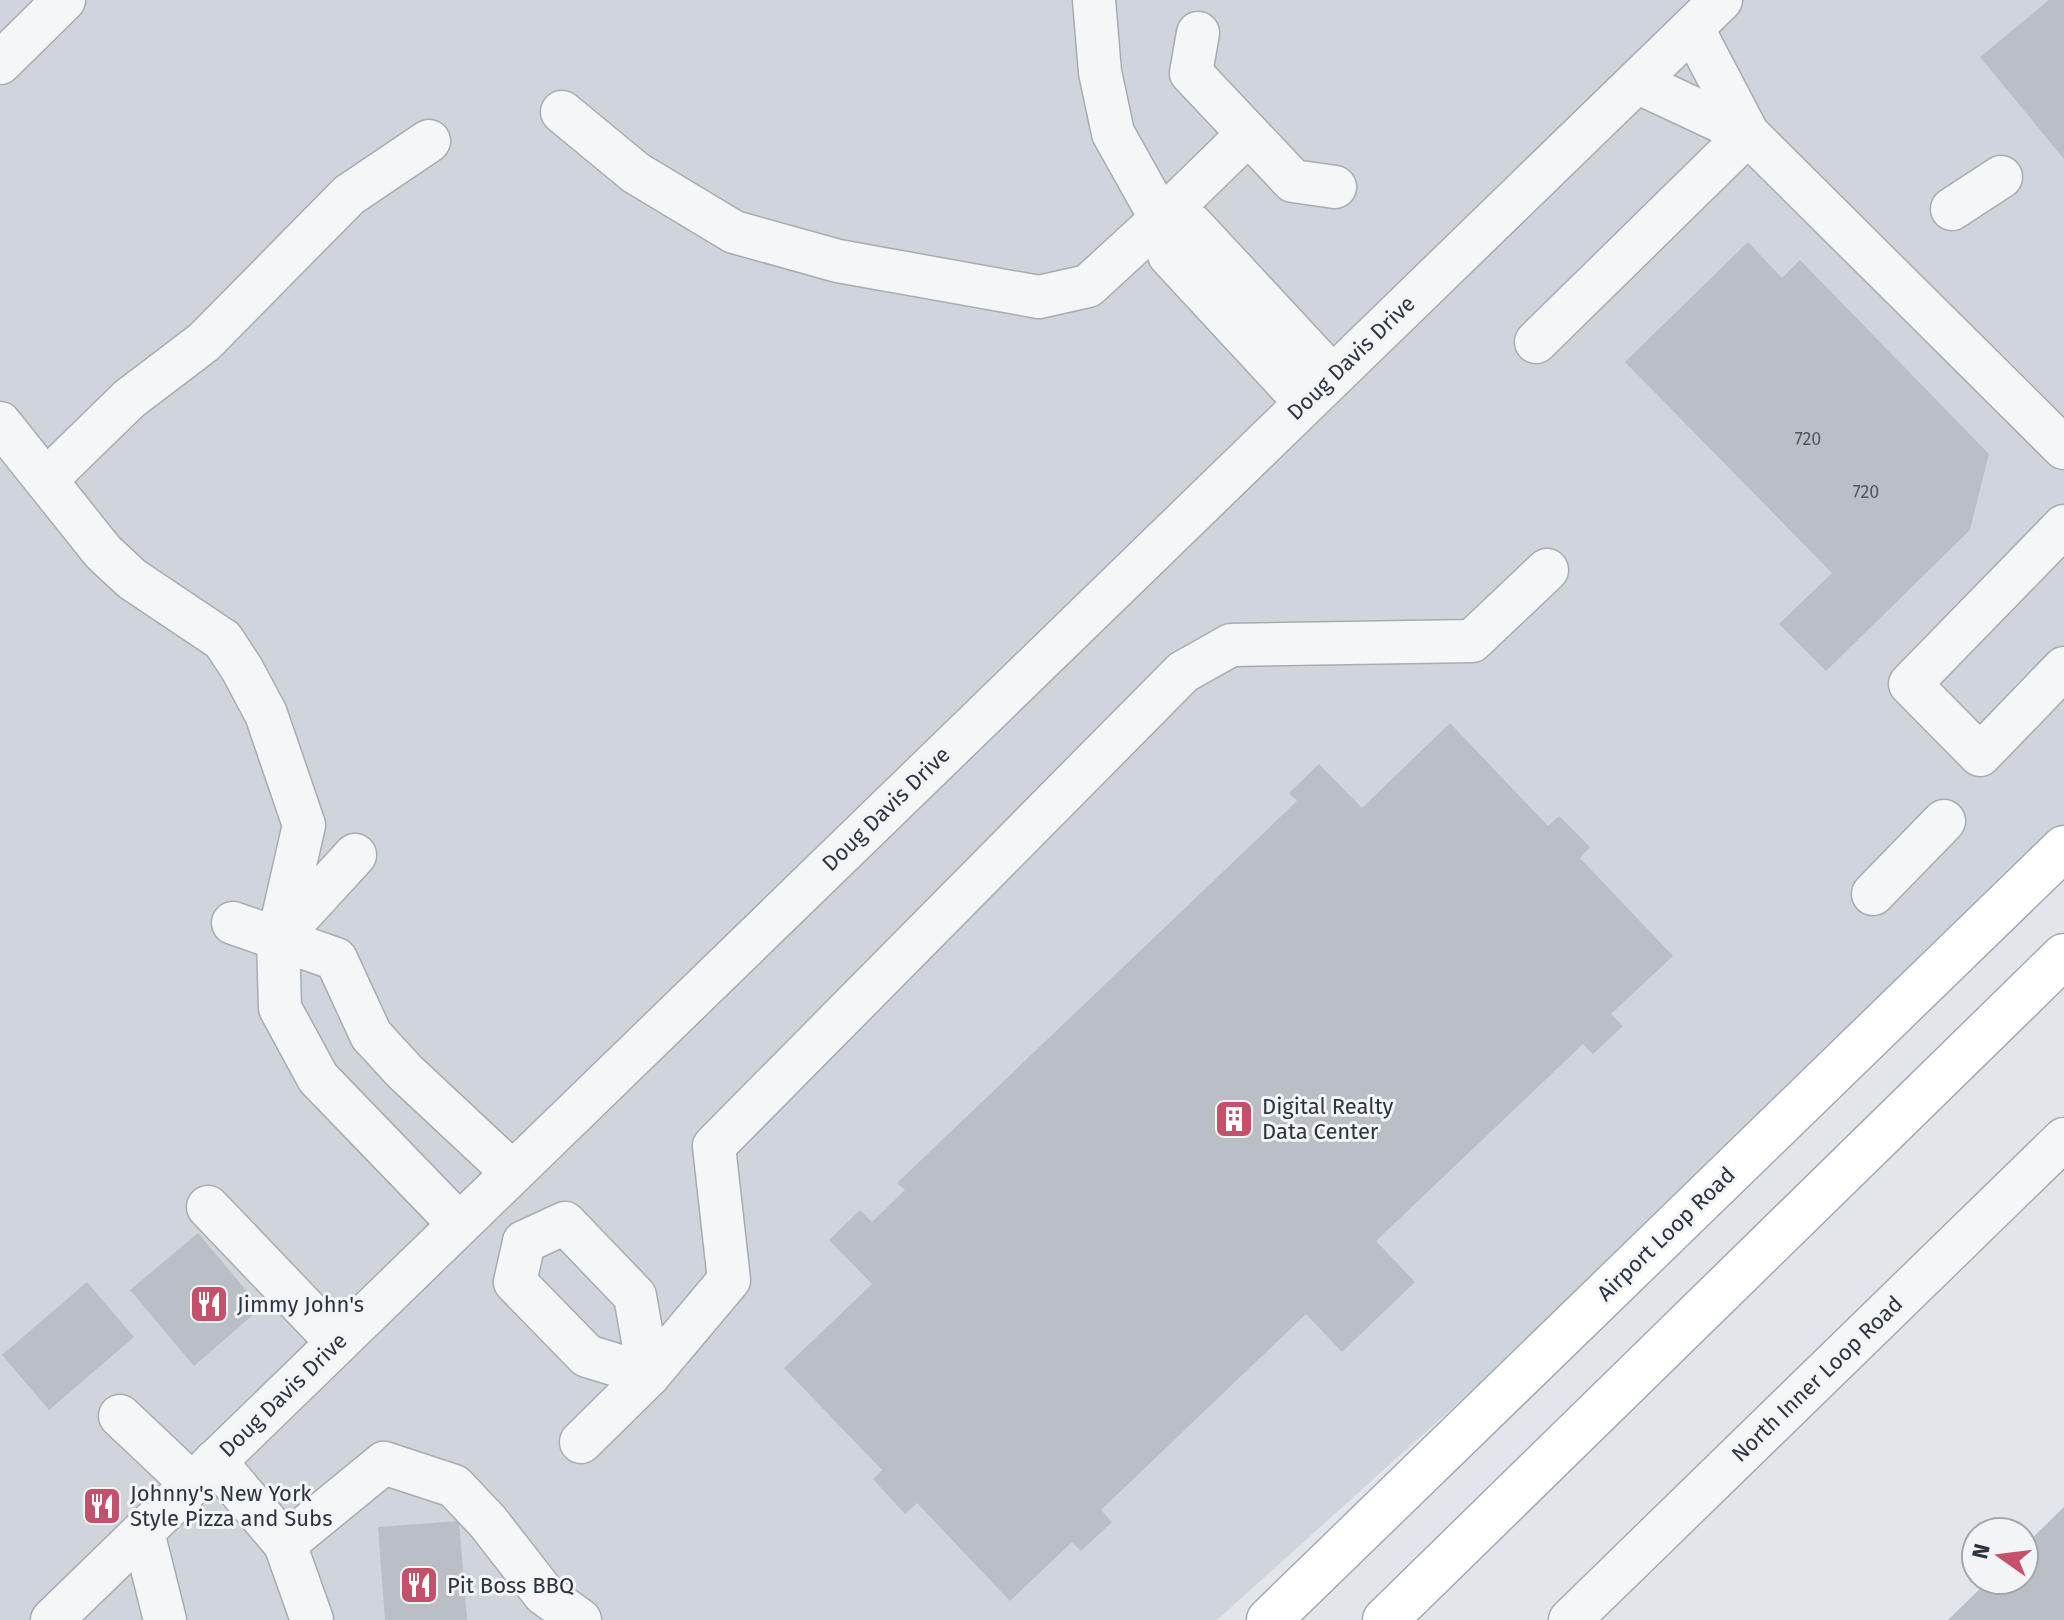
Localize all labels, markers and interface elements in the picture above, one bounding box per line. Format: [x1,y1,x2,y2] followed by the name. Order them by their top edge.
[1281,290,1421,426] street label: Doug Davis Drive
[1795,428,1821,450] house number: 720
[1853,481,1879,503] house number: 720
[816,741,956,877] street label: Doug Davis Drive
[1262,1093,1394,1145] place label: Digital Realty Data Center
[1213,1098,1255,1140] building icon: Digital Realty Data Center
[1591,1161,1741,1307] street label: Airport Loop Road
[188,1283,230,1325] restaurant icon: Jimmy John's
[1726,1290,1908,1468] street label: North Inner Loop Road
[237,1291,364,1318] place label: Jimmy John's
[213,1327,353,1463] street label: Doug Davis Drive
[130,1480,332,1532] place label: Johnny's New York Style Pizza and Subs
[81,1485,123,1527] restaurant icon: Johnny's New York Style Pizza and Subs
[1960,1516,2040,1596] north arrow
[1966,1541,1996,1562] text: N
[398,1564,440,1606] restaurant icon: Pit Boss BBQ
[447,1572,574,1599] place label: Pit Boss BBQ

